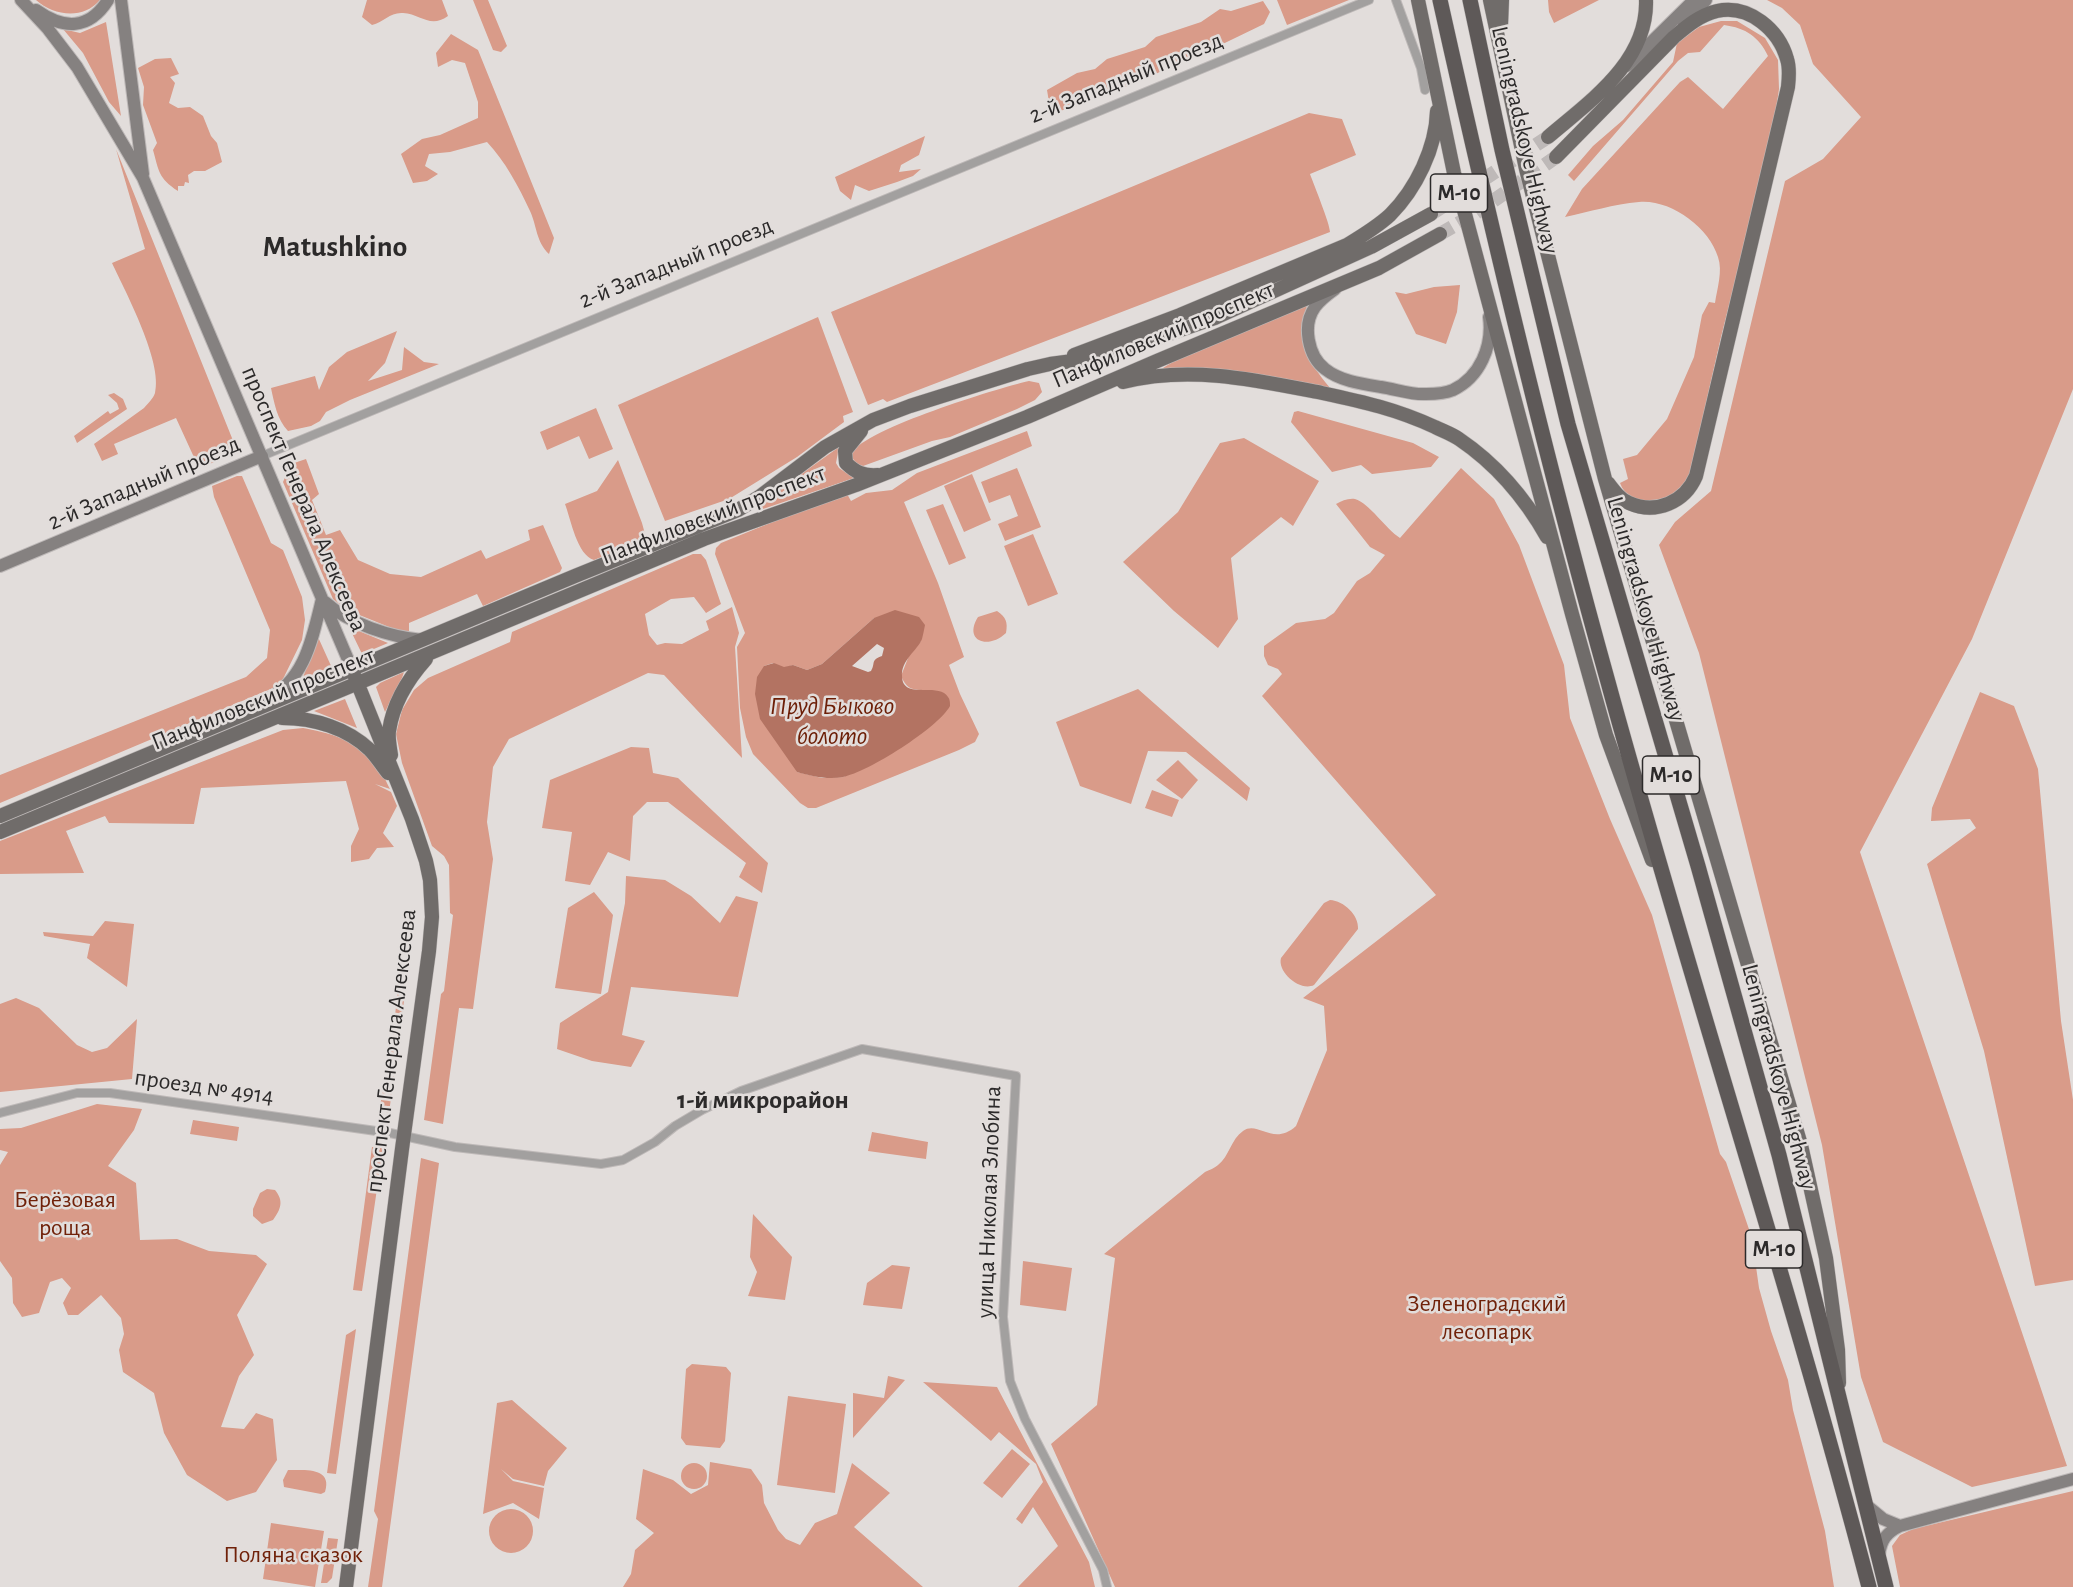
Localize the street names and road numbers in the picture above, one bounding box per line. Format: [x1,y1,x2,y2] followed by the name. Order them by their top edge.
[1485,23,1565,257] street label: Leningradskoye Highway
[1025,26,1227,130] street label: 2-й Западный проезд
[1430,174,1488,212] road number: М-10
[575,211,777,315] street label: 2-й Западный проезд
[1048,275,1278,395] street label: Панфиловский проспект
[235,362,373,636] street label: проспект Генерала Алексеева
[43,429,245,537] street label: 2-й Западный проезд
[597,459,829,571] street label: Панфиловский проспект
[1600,493,1692,725] street label: Leningradskoye Highway
[147,641,379,757] street label: Панфиловский проспект
[1642,756,1700,794] road number: М-10
[359,907,423,1195] street label: проспект Генерала Алексеева
[1735,961,1823,1193] street label: Leningradskoye Highway
[132,1063,276,1111] street label: проезд № 4914
[971,1085,1007,1319] street label: улица Николая Злобина
[1746,1230,1802,1268] road number: М-10

